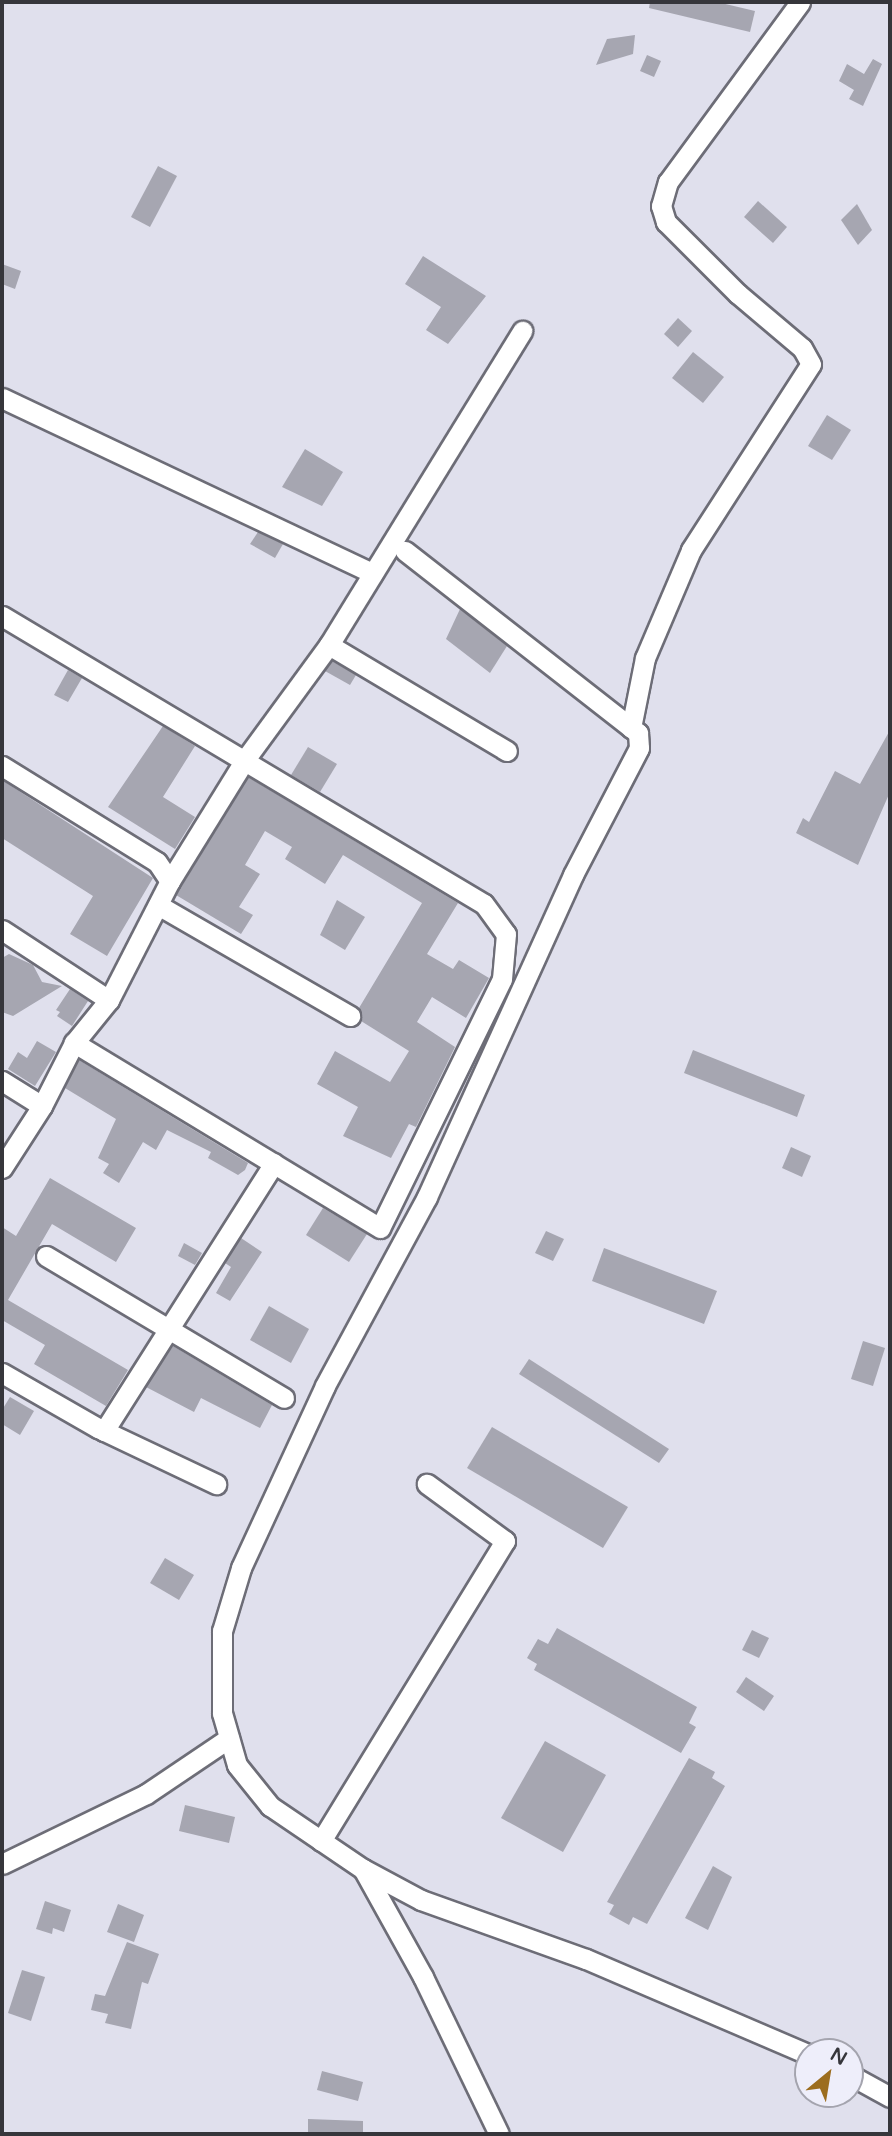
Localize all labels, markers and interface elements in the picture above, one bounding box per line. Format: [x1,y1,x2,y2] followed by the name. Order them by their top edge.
[794,2038,864,2108] north arrow
[826,2043,851,2070] text: N

